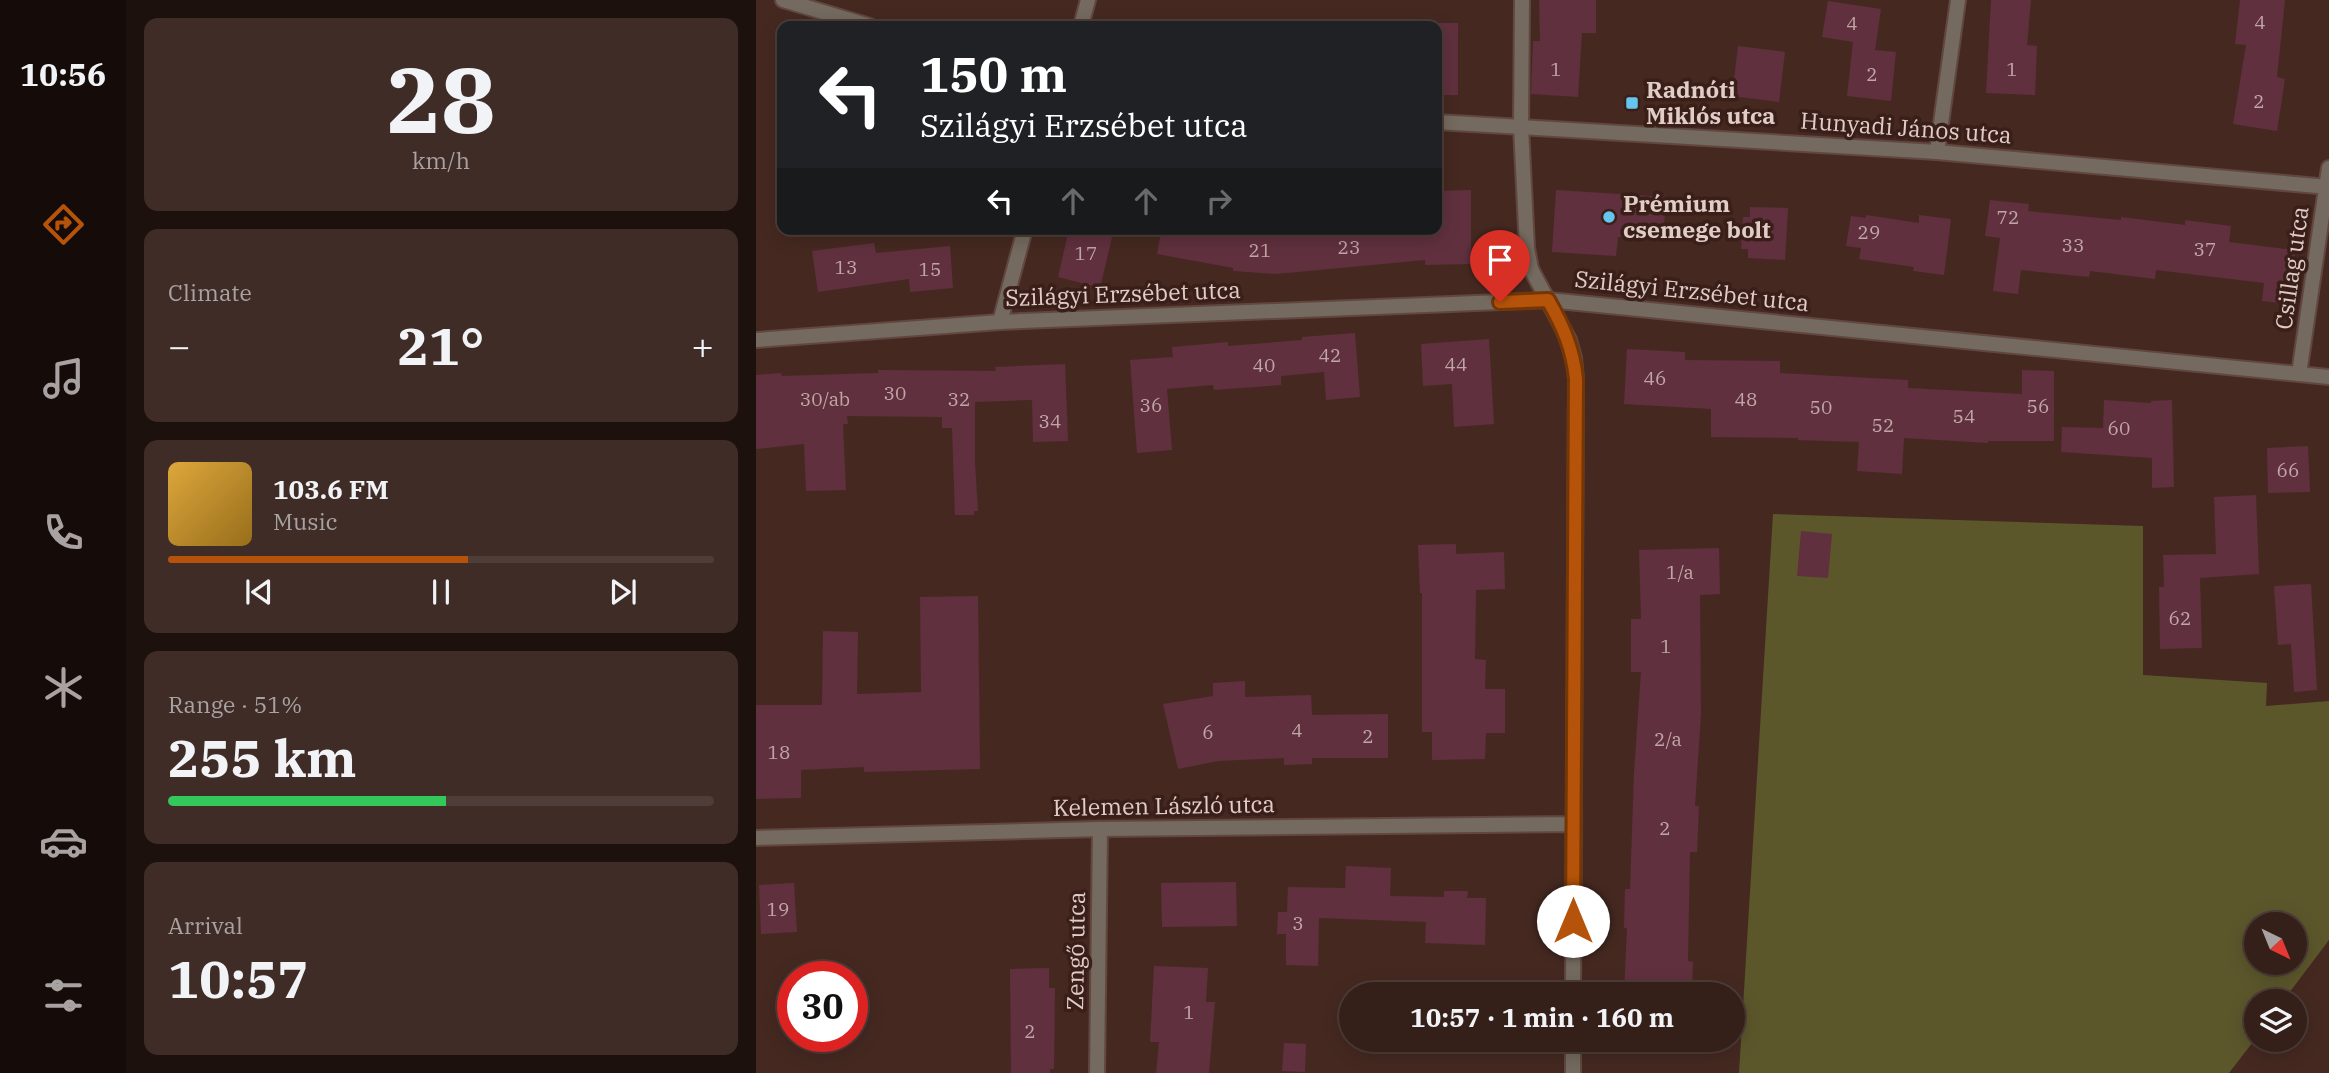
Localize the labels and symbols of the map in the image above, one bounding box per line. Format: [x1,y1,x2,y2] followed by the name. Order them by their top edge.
[2254,10,2266,34] house number: 4
[1846,11,1858,35] house number: 4
[1550,57,1562,81] house number: 1
[2006,57,2018,81] house number: 1
[1866,62,1878,86] house number: 2
[1646,74,1775,130] place label: Radnóti Miklós utca
[2253,89,2265,113] house number: 2
[1624,95,1640,111] marker: Radnóti Miklós utca
[1799,105,2013,149] street label: Hunyadi János utca
[1623,188,1771,244] place label: Prémium csemege bolt
[2268,204,2315,331] street label: Csillag utca
[1997,205,2019,229] house number: 72
[1601,209,1617,225] marker: Prémium csemege bolt
[1858,220,1880,244] house number: 29
[1470,230,1530,302] pin
[2062,233,2084,257] house number: 33
[1338,235,1360,259] house number: 23
[2194,237,2216,261] house number: 37
[1249,238,1271,262] house number: 21
[1075,241,1097,265] house number: 17
[835,255,857,279] house number: 13
[919,257,941,281] house number: 15
[1573,263,1811,317] street label: Szilágyi Erzsébet utca
[1005,274,1241,312] street label: Szilágyi Erzsébet utca
[1319,343,1341,367] house number: 42
[1445,352,1467,376] house number: 44
[1253,353,1275,377] house number: 40
[1644,366,1666,390] house number: 46
[884,381,906,405] house number: 30
[800,387,850,411] house number: 30/ab
[948,387,970,411] house number: 32
[1735,387,1757,411] house number: 48
[1140,393,1162,417] house number: 36
[2027,394,2049,418] house number: 56
[1810,395,1832,419] house number: 50
[1953,404,1975,428] house number: 54
[1039,409,1061,433] house number: 34
[1872,413,1894,437] house number: 52
[2108,416,2130,440] house number: 60
[2277,458,2299,482] house number: 66
[1666,560,1694,584] house number: 1/a
[2169,606,2191,630] house number: 62
[1660,634,1672,658] house number: 1
[1291,718,1303,742] house number: 4
[1202,720,1214,744] house number: 6
[1362,724,1374,748] house number: 2
[1654,727,1682,751] house number: 2/a
[768,740,790,764] house number: 18
[1053,788,1275,822] street label: Kelemen László utca
[1659,816,1671,840] house number: 2
[1536,884,1610,958] position arrow
[1059,891,1091,1011] street label: Zengő utca
[767,897,789,921] house number: 19
[1292,911,1304,935] house number: 3
[2244,912,2306,975] north arrow
[777,961,868,1052] speed limit sign: 30
[1183,1000,1195,1024] house number: 1
[1024,1019,1036,1043] house number: 2

